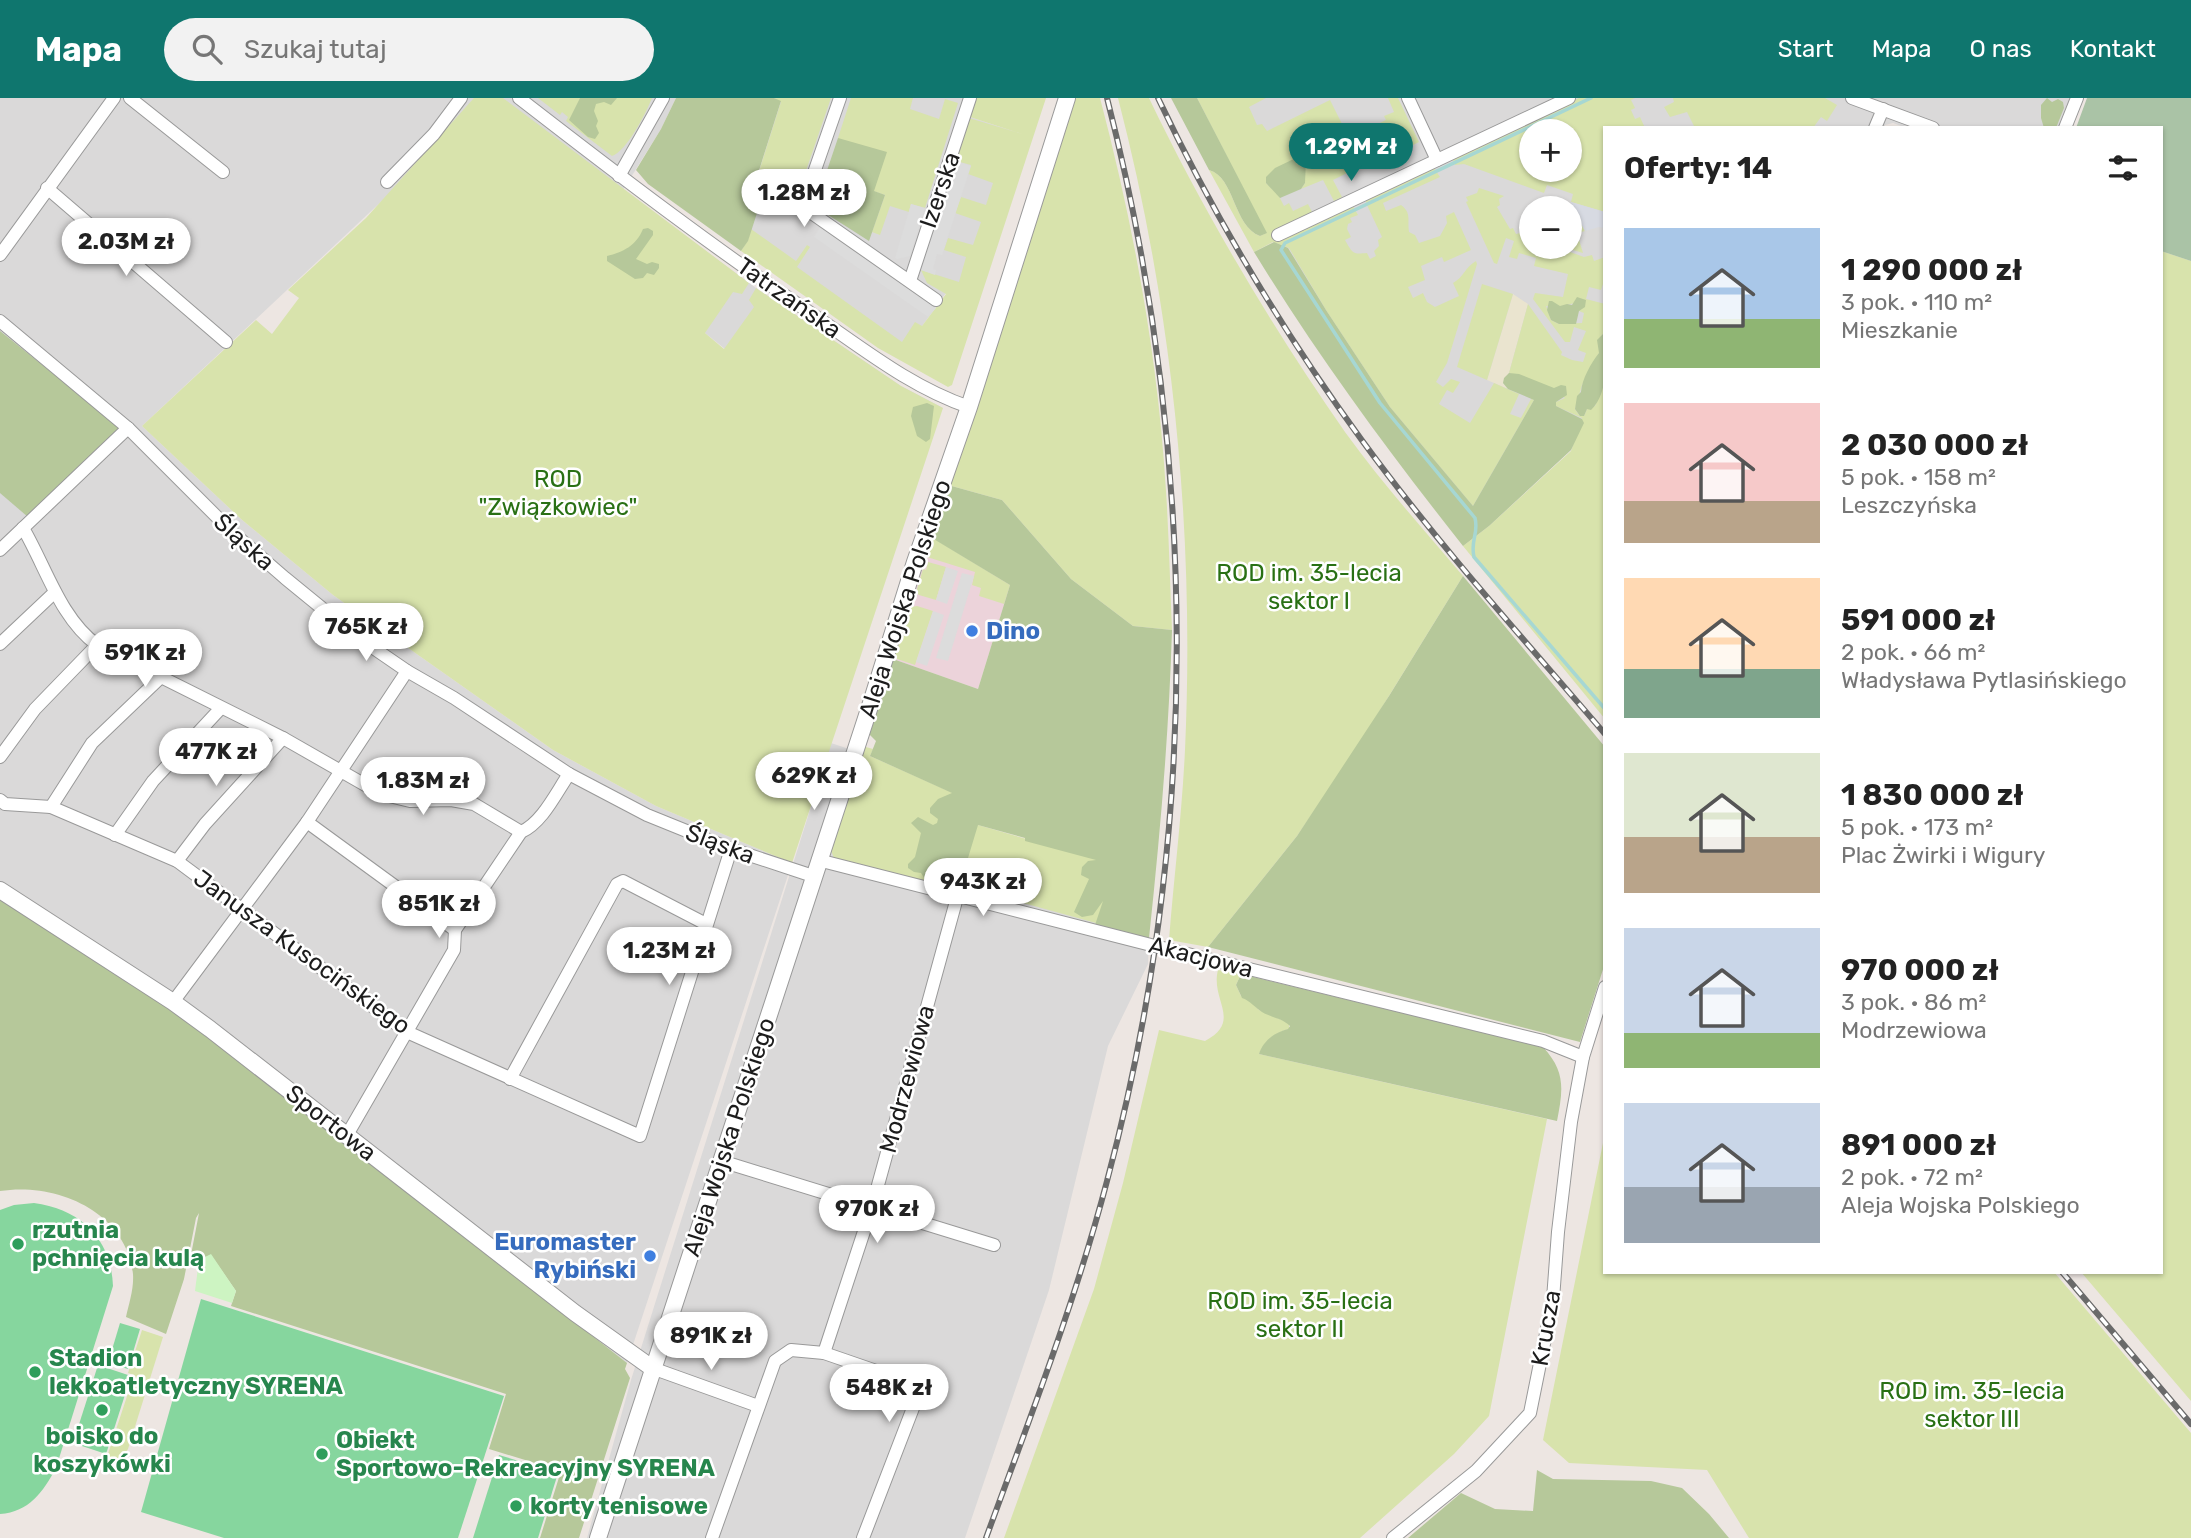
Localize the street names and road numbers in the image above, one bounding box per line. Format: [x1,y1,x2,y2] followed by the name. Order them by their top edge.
[914,148,966,232] street label: Izerska
[731,252,847,344] street label: Tatrzańska
[853,476,957,722] street label: Aleja Wojska Polskiego
[208,508,280,576] street label: Śląska
[682,818,758,870] street label: Śląska
[188,864,416,1040] street label: Janusza Kusocińskiego
[1146,931,1256,983] street label: Akacjowa
[874,1002,940,1156] street label: Modrzewiowa
[677,1014,781,1260] street label: Aleja Wojska Polskiego
[280,1079,382,1167] street label: Sportowa
[1526,1288,1566,1368] street label: Krucza

